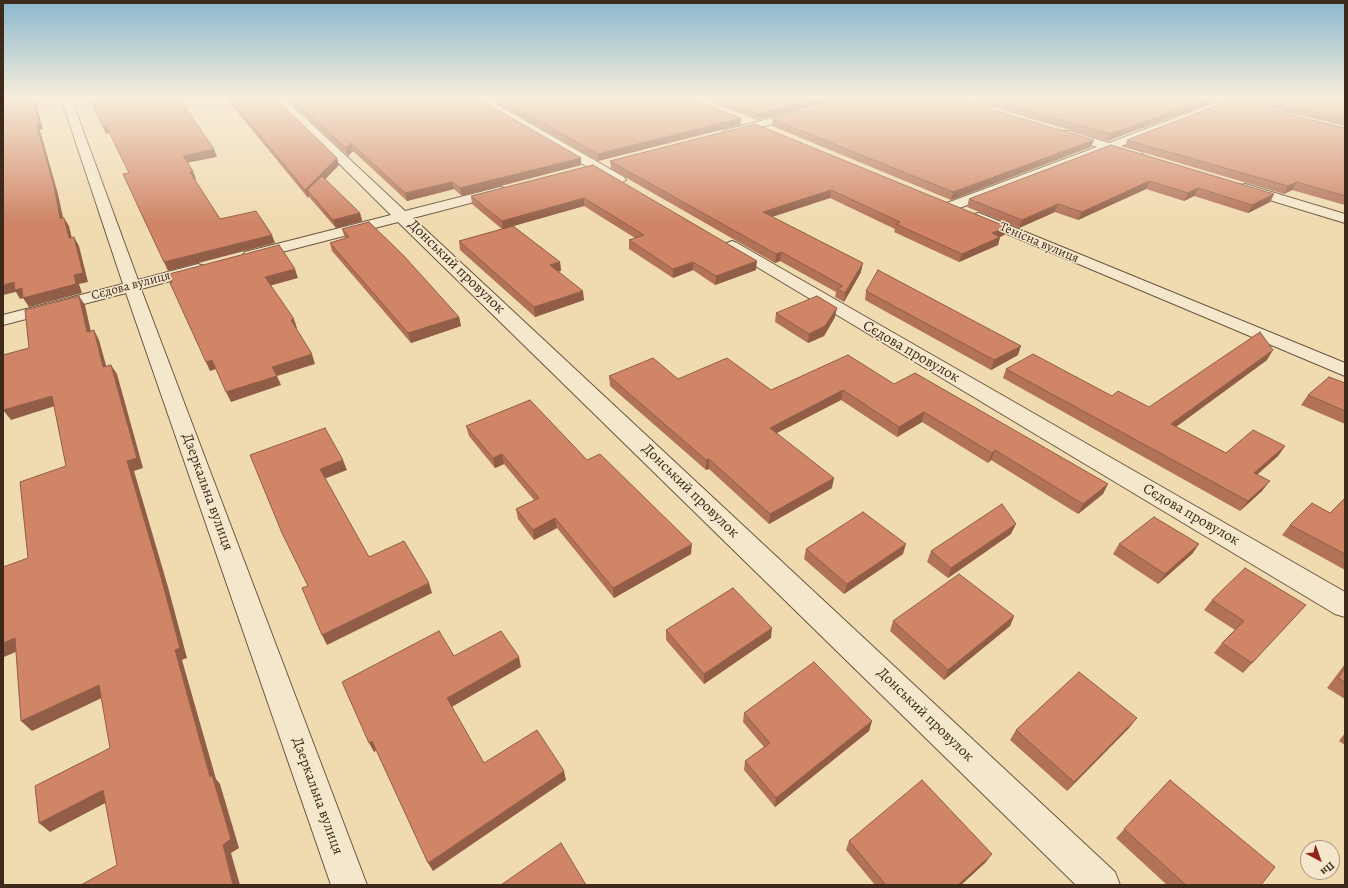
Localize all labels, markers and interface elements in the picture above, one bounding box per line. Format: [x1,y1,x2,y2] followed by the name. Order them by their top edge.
[404,216,508,318] street label: Донський провулок
[997,219,1081,267] street label: Тенісна вулиця
[90,268,172,304] street label: Сєдова вулиця
[859,317,963,387] street label: Сєдова провулок
[177,431,237,553] street label: Дзеркальна вулиця
[638,440,742,542] street label: Донський провулок
[1139,480,1243,550] street label: Сєдова провулок
[873,664,977,766] street label: Донський провулок
[287,735,347,857] street label: Дзеркальна вулиця
[1300,840,1340,880] north arrow
[1317,858,1338,879] text: Пн

